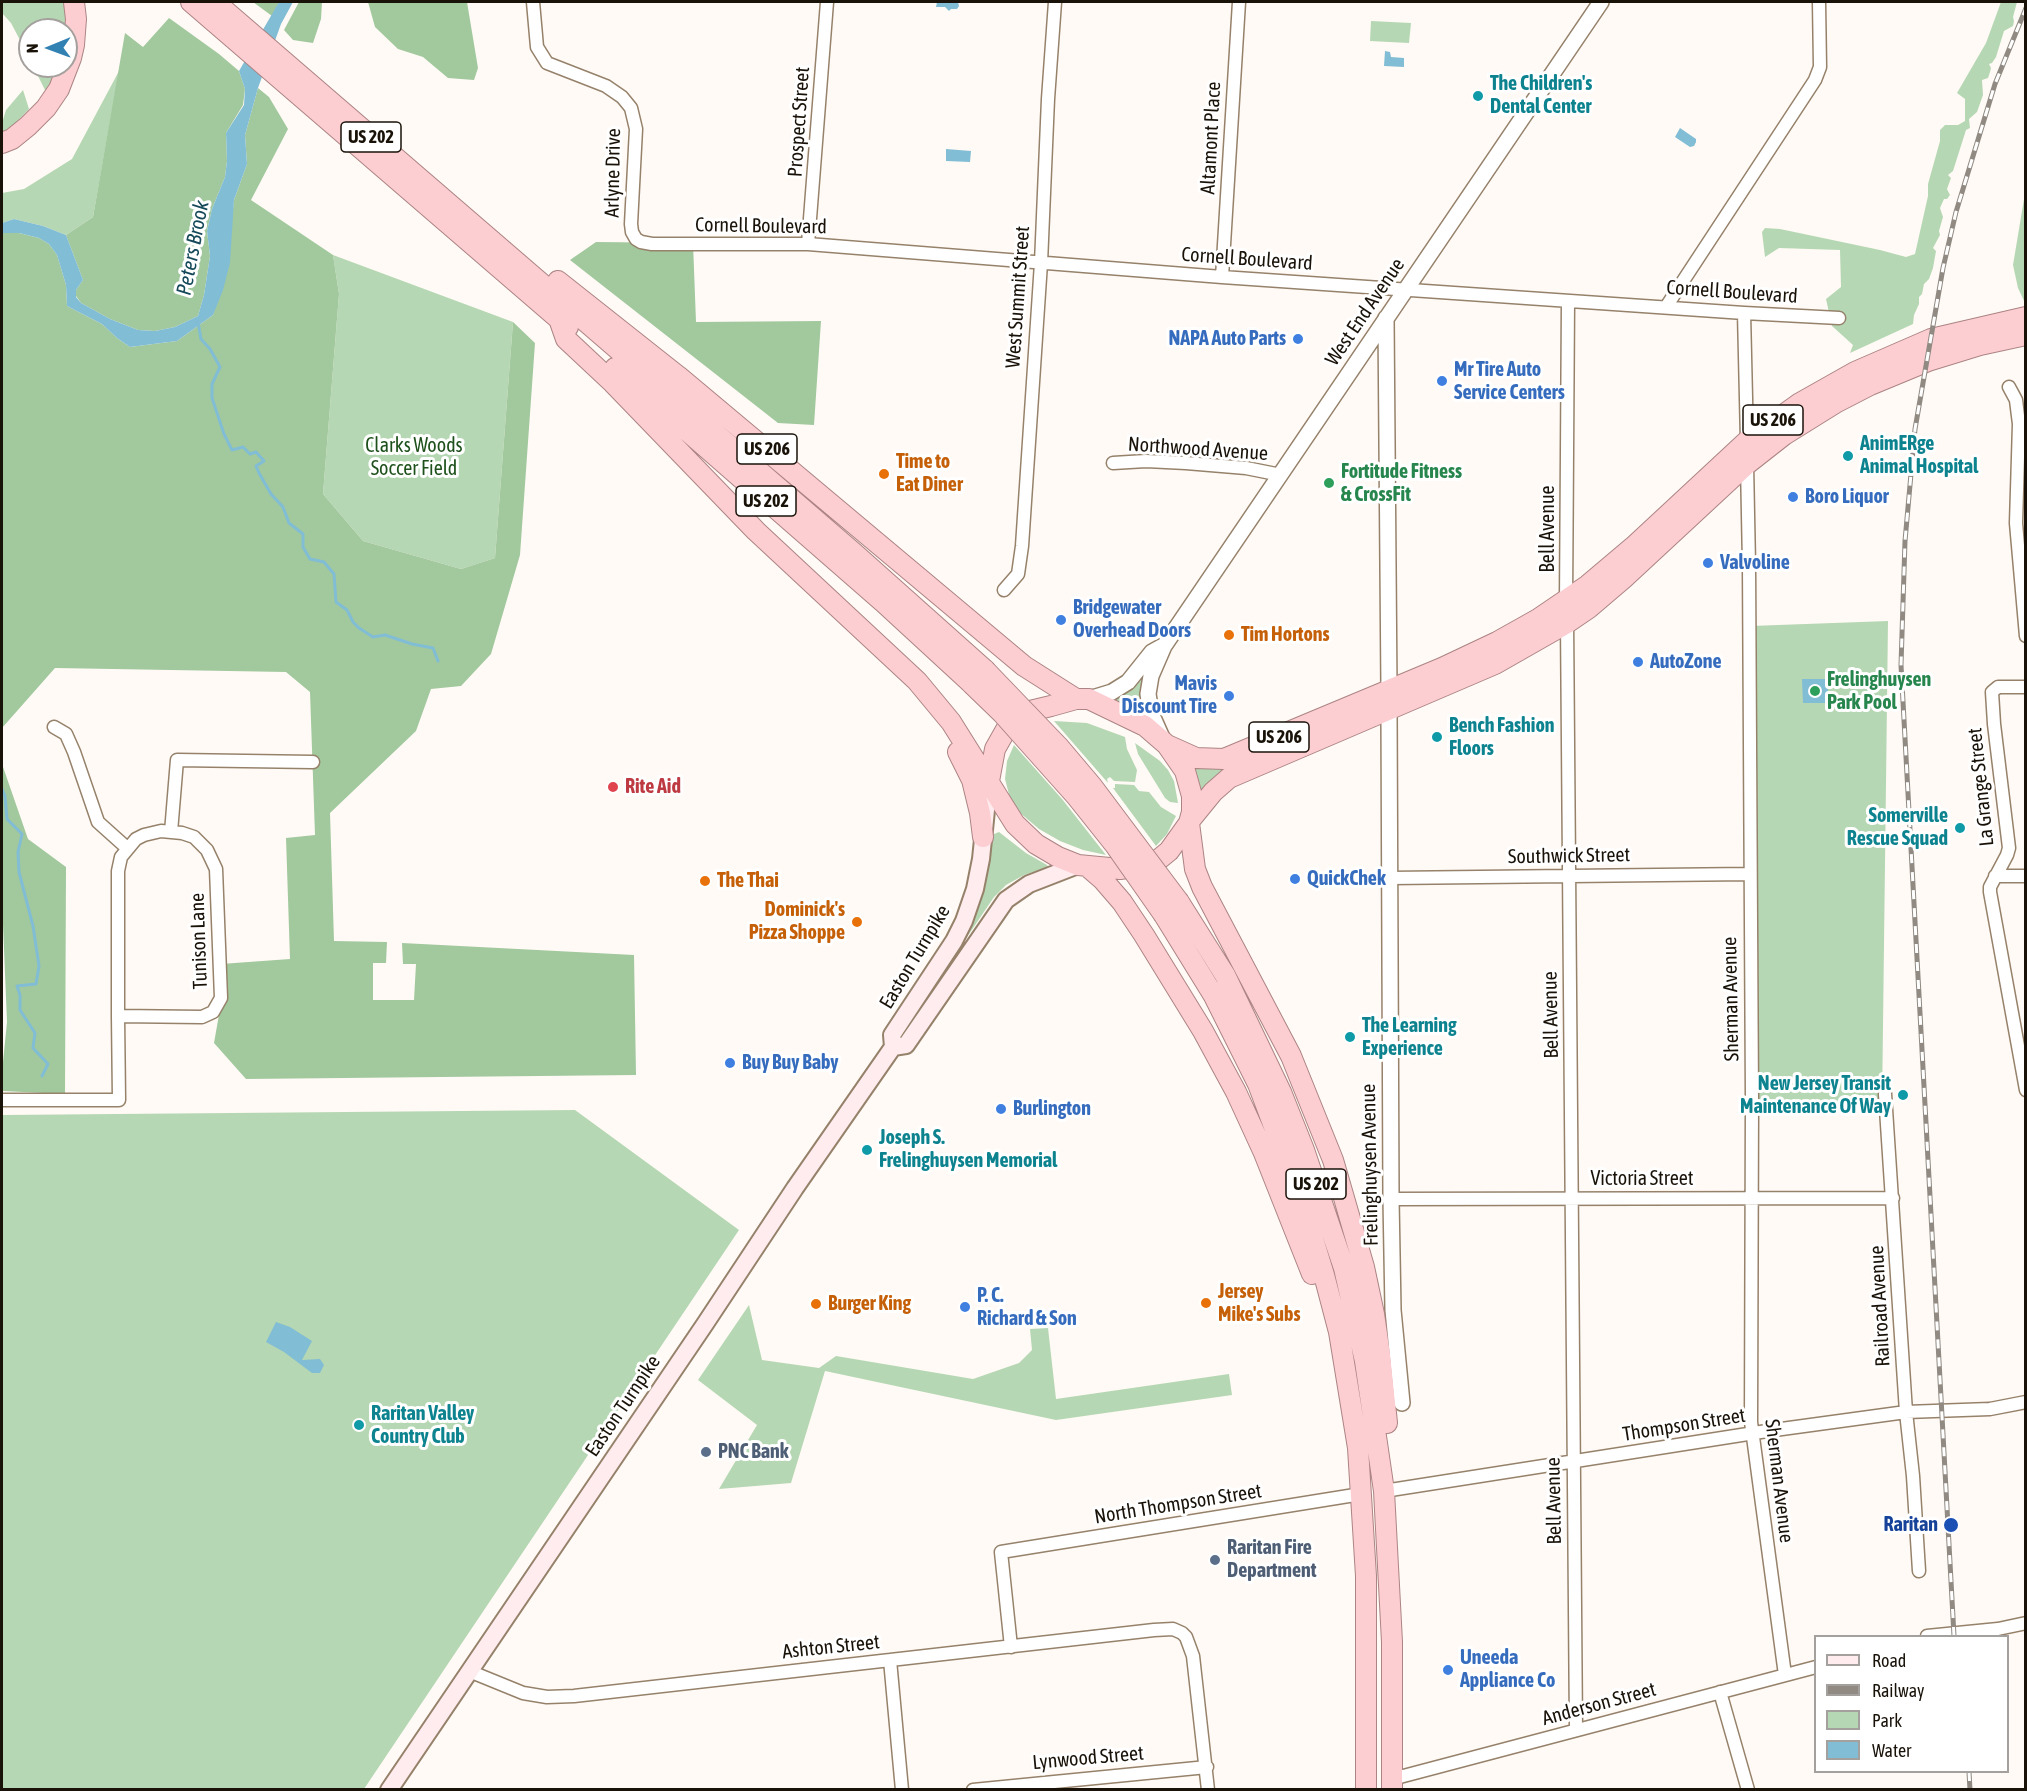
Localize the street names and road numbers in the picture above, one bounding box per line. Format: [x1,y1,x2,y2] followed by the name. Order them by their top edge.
[783,66,815,178] street label: Prospect Street
[1196,81,1226,195] street label: Altamont Place
[341,122,401,152] road number: US 202
[600,128,626,218] street label: Arlyne Drive
[695,213,827,239] street label: Cornell Boulevard
[1001,225,1035,369] street label: West Summit Street
[1180,242,1314,276] street label: Cornell Boulevard
[1320,254,1410,370] street label: West End Avenue
[1665,275,1799,309] street label: Cornell Boulevard
[1743,405,1803,435] road number: US 206
[1127,432,1269,466] street label: Northwood Avenue
[737,434,797,464] road number: US 206
[1536,485,1560,573] street label: Bell Avenue
[736,486,796,516] road number: US 202
[1249,722,1309,752] road number: US 206
[1963,727,1999,847] street label: La Grange Street
[1508,843,1630,869] street label: Southwick Street
[185,892,213,990] street label: Tunison Lane
[875,901,955,1013] street label: Easton Turnpike
[1718,937,1744,1061] street label: Sherman Avenue
[1538,971,1564,1059] street label: Bell Avenue
[1357,1084,1383,1246] street label: Frelinghuysen Avenue
[1590,1167,1694,1191] street label: Victoria Street
[1286,1169,1346,1199] road number: US 202
[1865,1245,1895,1367] street label: Railroad Avenue
[580,1351,666,1461] street label: Easton Turnpike
[1621,1403,1747,1447] street label: Thompson Street
[1759,1418,1799,1544] street label: Sherman Avenue
[1541,1457,1567,1545] street label: Bell Avenue
[1093,1479,1263,1529] street label: North Thompson Street
[781,1630,881,1664] street label: Ashton Street
[1540,1677,1658,1731] street label: Anderson Street
[1031,1741,1145,1775] street label: Lynwood Street

